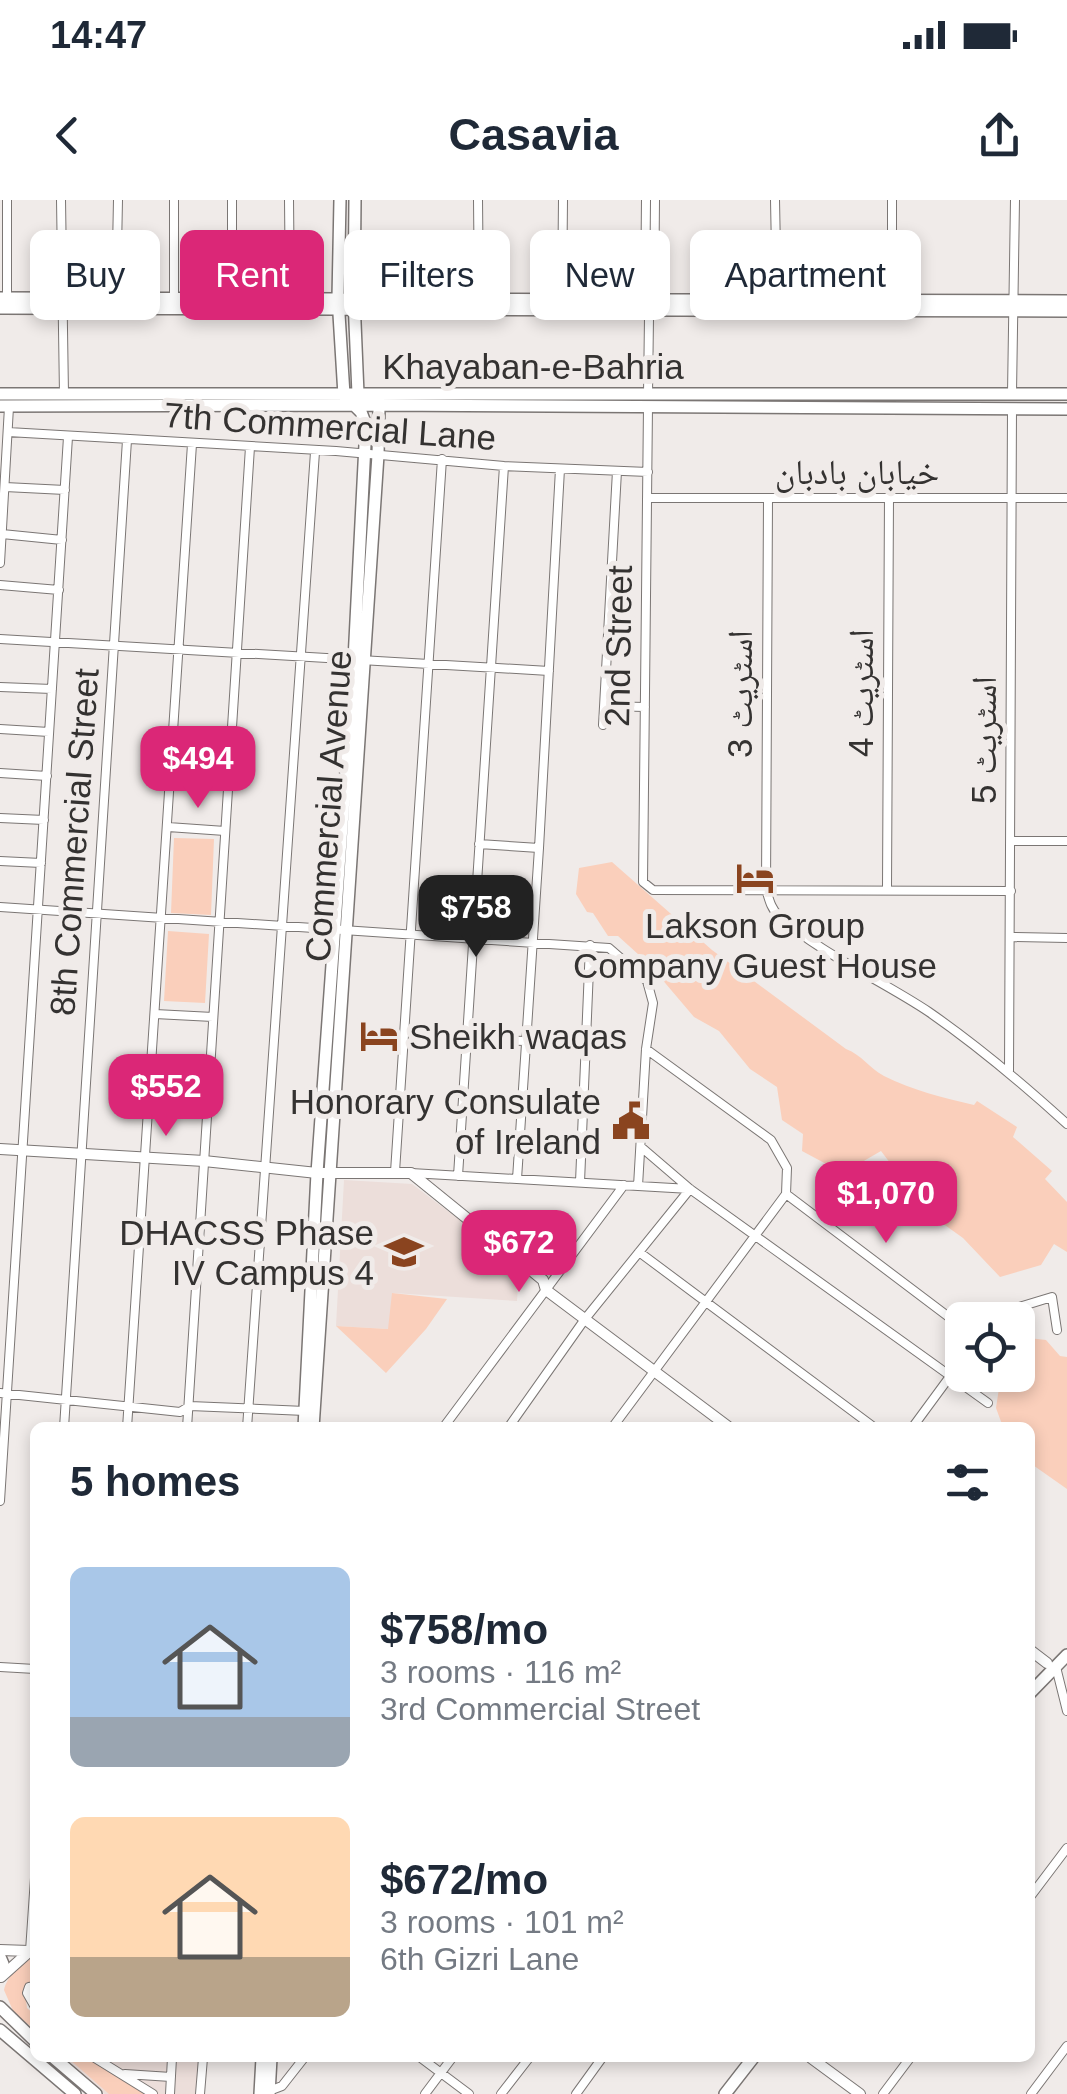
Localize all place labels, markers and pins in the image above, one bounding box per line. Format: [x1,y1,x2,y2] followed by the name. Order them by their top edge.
[139,726,257,811] pin: $494
[734,857,776,899] hotel icon: Lakson Group Company Guest House
[417,875,535,960] pin: $758
[573,906,937,985] place label: Lakson Group Company Guest House
[358,1015,400,1057] hotel icon: Sheikh waqas
[409,1017,627,1056] place label: Sheikh waqas
[107,1054,225,1139] pin: $552
[290,1082,601,1161] place label: Honorary Consulate of Ireland
[610,1100,652,1142] public building icon: Honorary Consulate of Ireland
[805,1161,967,1246] pin: $1,070
[460,1210,578,1295] pin: $672
[119,1213,374,1292] place label: DHACSS Phase IV Campus 4
[383,1231,425,1273] school or university icon: DHACSS Phase IV Campus 4

